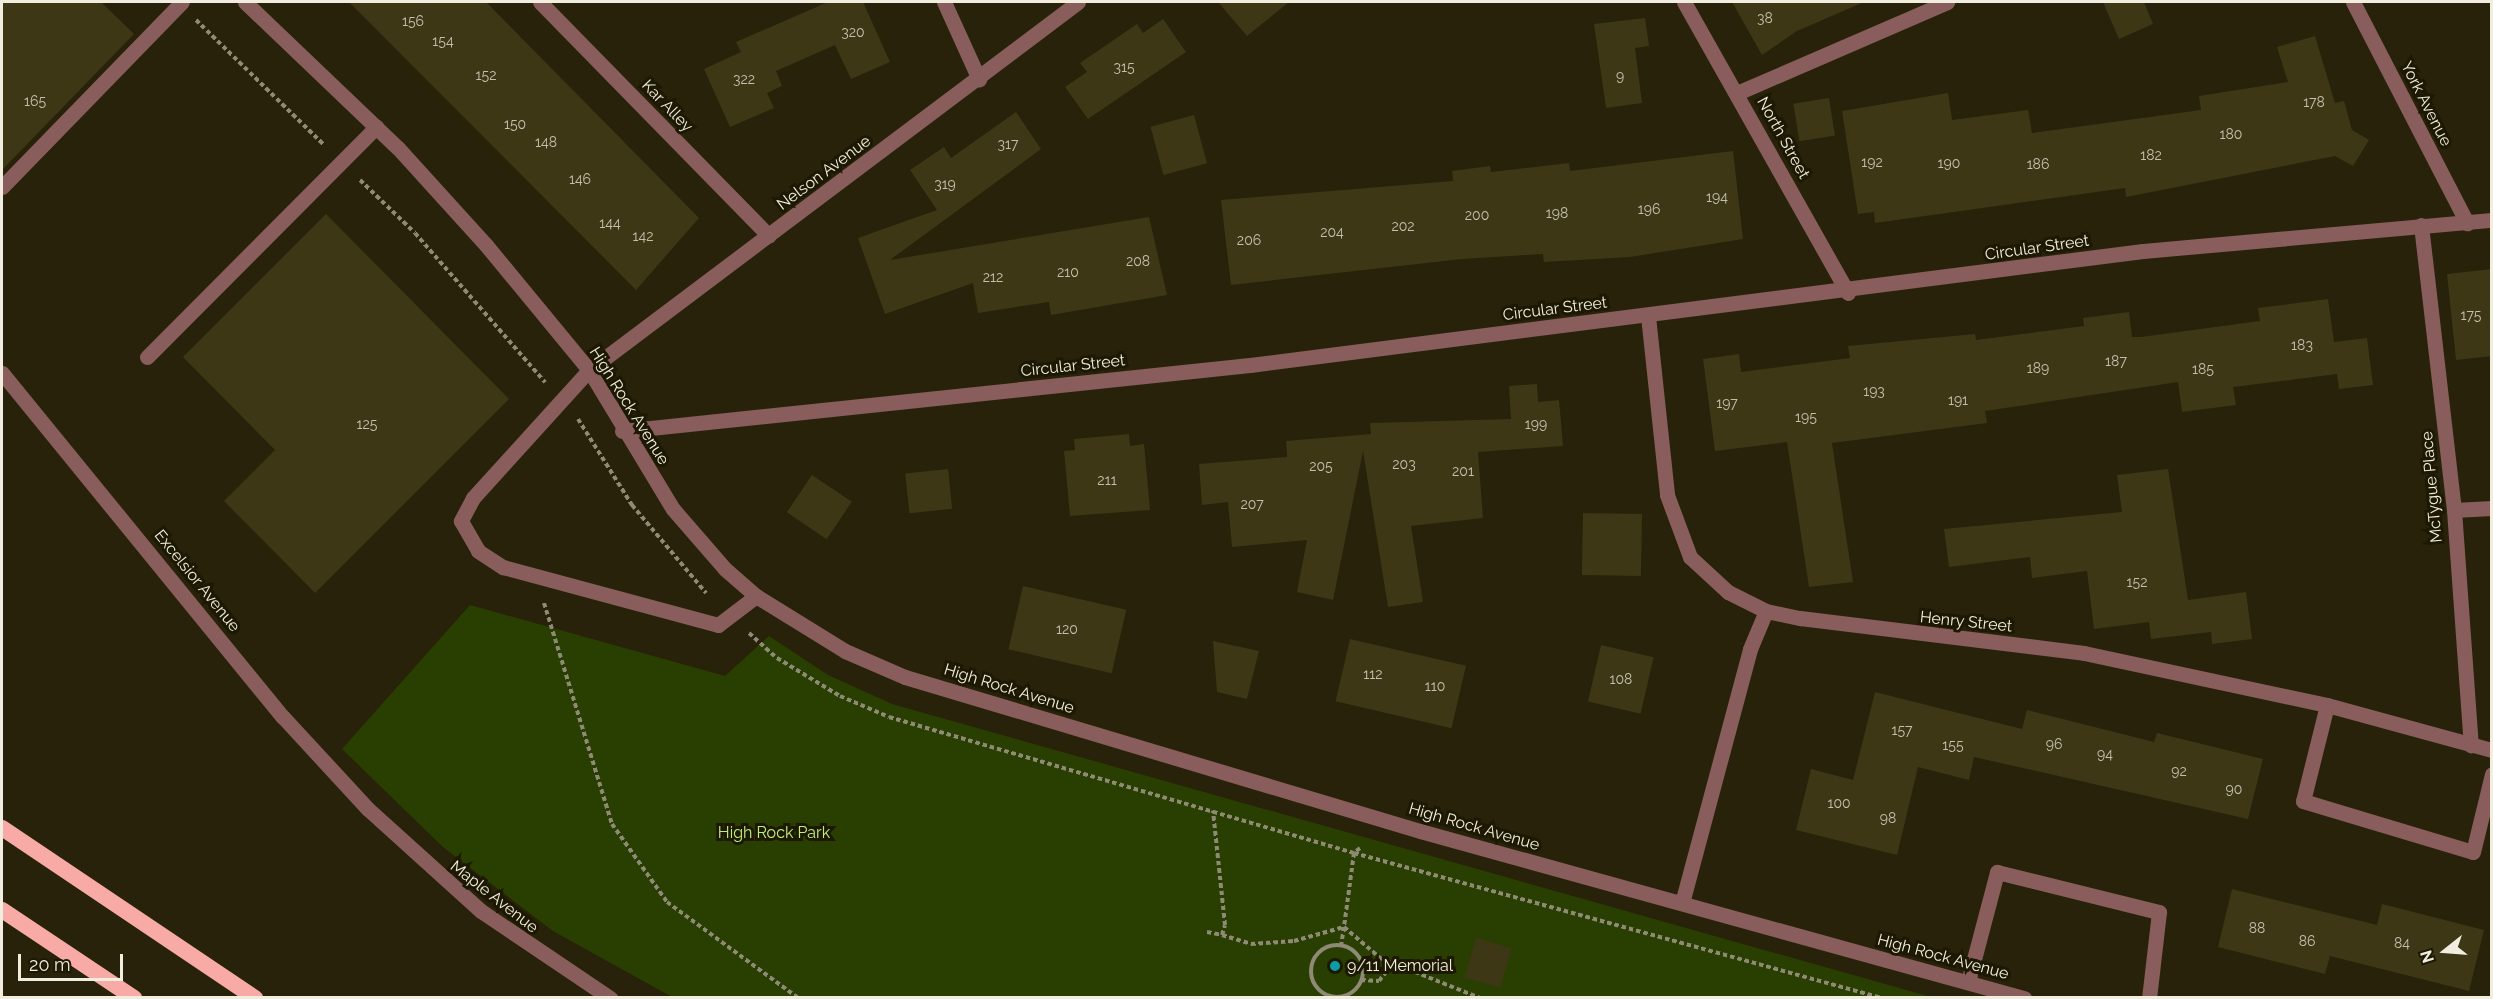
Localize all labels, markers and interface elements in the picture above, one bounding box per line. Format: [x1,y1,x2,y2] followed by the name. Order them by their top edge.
[1757,10,1773,26] house number: 38
[402,13,424,29] house number: 156
[841,24,865,40] house number: 320
[432,33,454,49] house number: 154
[2396,58,2456,150] street label: York Avenue
[1113,59,1135,75] house number: 315
[476,67,496,83] house number: 152
[1616,68,1624,84] house number: 9
[733,71,755,87] house number: 322
[637,76,697,136] street label: Kar Alley
[24,93,46,109] house number: 165
[1753,94,1813,182] street label: North Street
[2303,94,2325,110] house number: 178
[504,116,526,132] house number: 150
[2220,126,2242,142] house number: 180
[773,131,875,215] street label: Nelson Avenue
[535,134,557,150] house number: 148
[998,136,1018,152] house number: 317
[2140,147,2162,163] house number: 182
[1861,154,1883,170] house number: 192
[1938,155,1960,171] house number: 190
[2027,156,2049,172] house number: 186
[569,171,591,187] house number: 146
[934,176,956,192] house number: 319
[1706,189,1728,205] house number: 194
[1638,201,1660,217] house number: 196
[1546,205,1568,221] house number: 198
[1465,207,1489,223] house number: 200
[599,215,621,231] house number: 144
[1391,218,1415,234] house number: 202
[1320,224,1344,240] house number: 204
[633,228,653,244] house number: 142
[1984,231,2090,265] street label: Circular Street
[1237,232,1261,248] house number: 206
[1126,253,1150,269] house number: 208
[1057,264,1079,280] house number: 210
[983,269,1003,285] house number: 212
[1502,293,1608,325] street label: Circular Street
[2461,307,2481,323] house number: 175
[2291,337,2313,353] house number: 183
[585,343,673,469] street label: High Rock Avenue
[1020,351,1126,381] street label: Circular Street
[2105,353,2127,369] house number: 187
[2027,360,2049,376] house number: 189
[2192,361,2214,377] house number: 185
[1863,383,1885,399] house number: 193
[1948,392,1968,408] house number: 191
[1716,395,1738,411] house number: 197
[1795,409,1817,425] house number: 195
[357,416,377,432] house number: 125
[1525,416,1547,432] house number: 199
[2418,430,2446,544] street label: McTygue Place
[1392,456,1416,472] house number: 203
[1309,458,1333,474] house number: 205
[1452,463,1474,479] house number: 201
[1097,472,1117,488] house number: 211
[1240,496,1264,512] house number: 207
[150,526,244,636] street label: Excelsior Avenue
[2127,574,2147,590] house number: 152
[1919,608,2013,636] street label: Henry Street
[1056,621,1078,637] house number: 120
[941,660,1077,718] street label: High Rock Avenue
[1363,666,1383,682] house number: 112
[1610,671,1632,687] house number: 108
[1425,678,1445,694] house number: 110
[1891,722,1913,738] house number: 157
[2046,736,2062,752] house number: 96
[1942,737,1964,753] house number: 155
[2097,746,2113,762] house number: 94
[2171,763,2187,779] house number: 92
[2226,781,2242,797] house number: 90
[1827,795,1851,811] house number: 100
[1406,799,1542,855] street label: High Rock Avenue
[1880,810,1896,826] house number: 98
[718,823,830,843] park label: High Rock Park
[446,857,542,937] street label: Maple Avenue
[2249,920,2265,936] house number: 88
[2415,921,2475,981] north arrow
[1875,930,2011,984] street label: High Rock Avenue
[2299,933,2315,949] house number: 86
[2394,935,2410,951] house number: 84
[21,942,126,980] scale bar
[2416,948,2438,965] text: N
[29,954,71,975] text: 20 m
[1347,956,1453,976] place label: 9/11 Memorial
[1328,959,1342,973] marker: 9/11 Memorial

